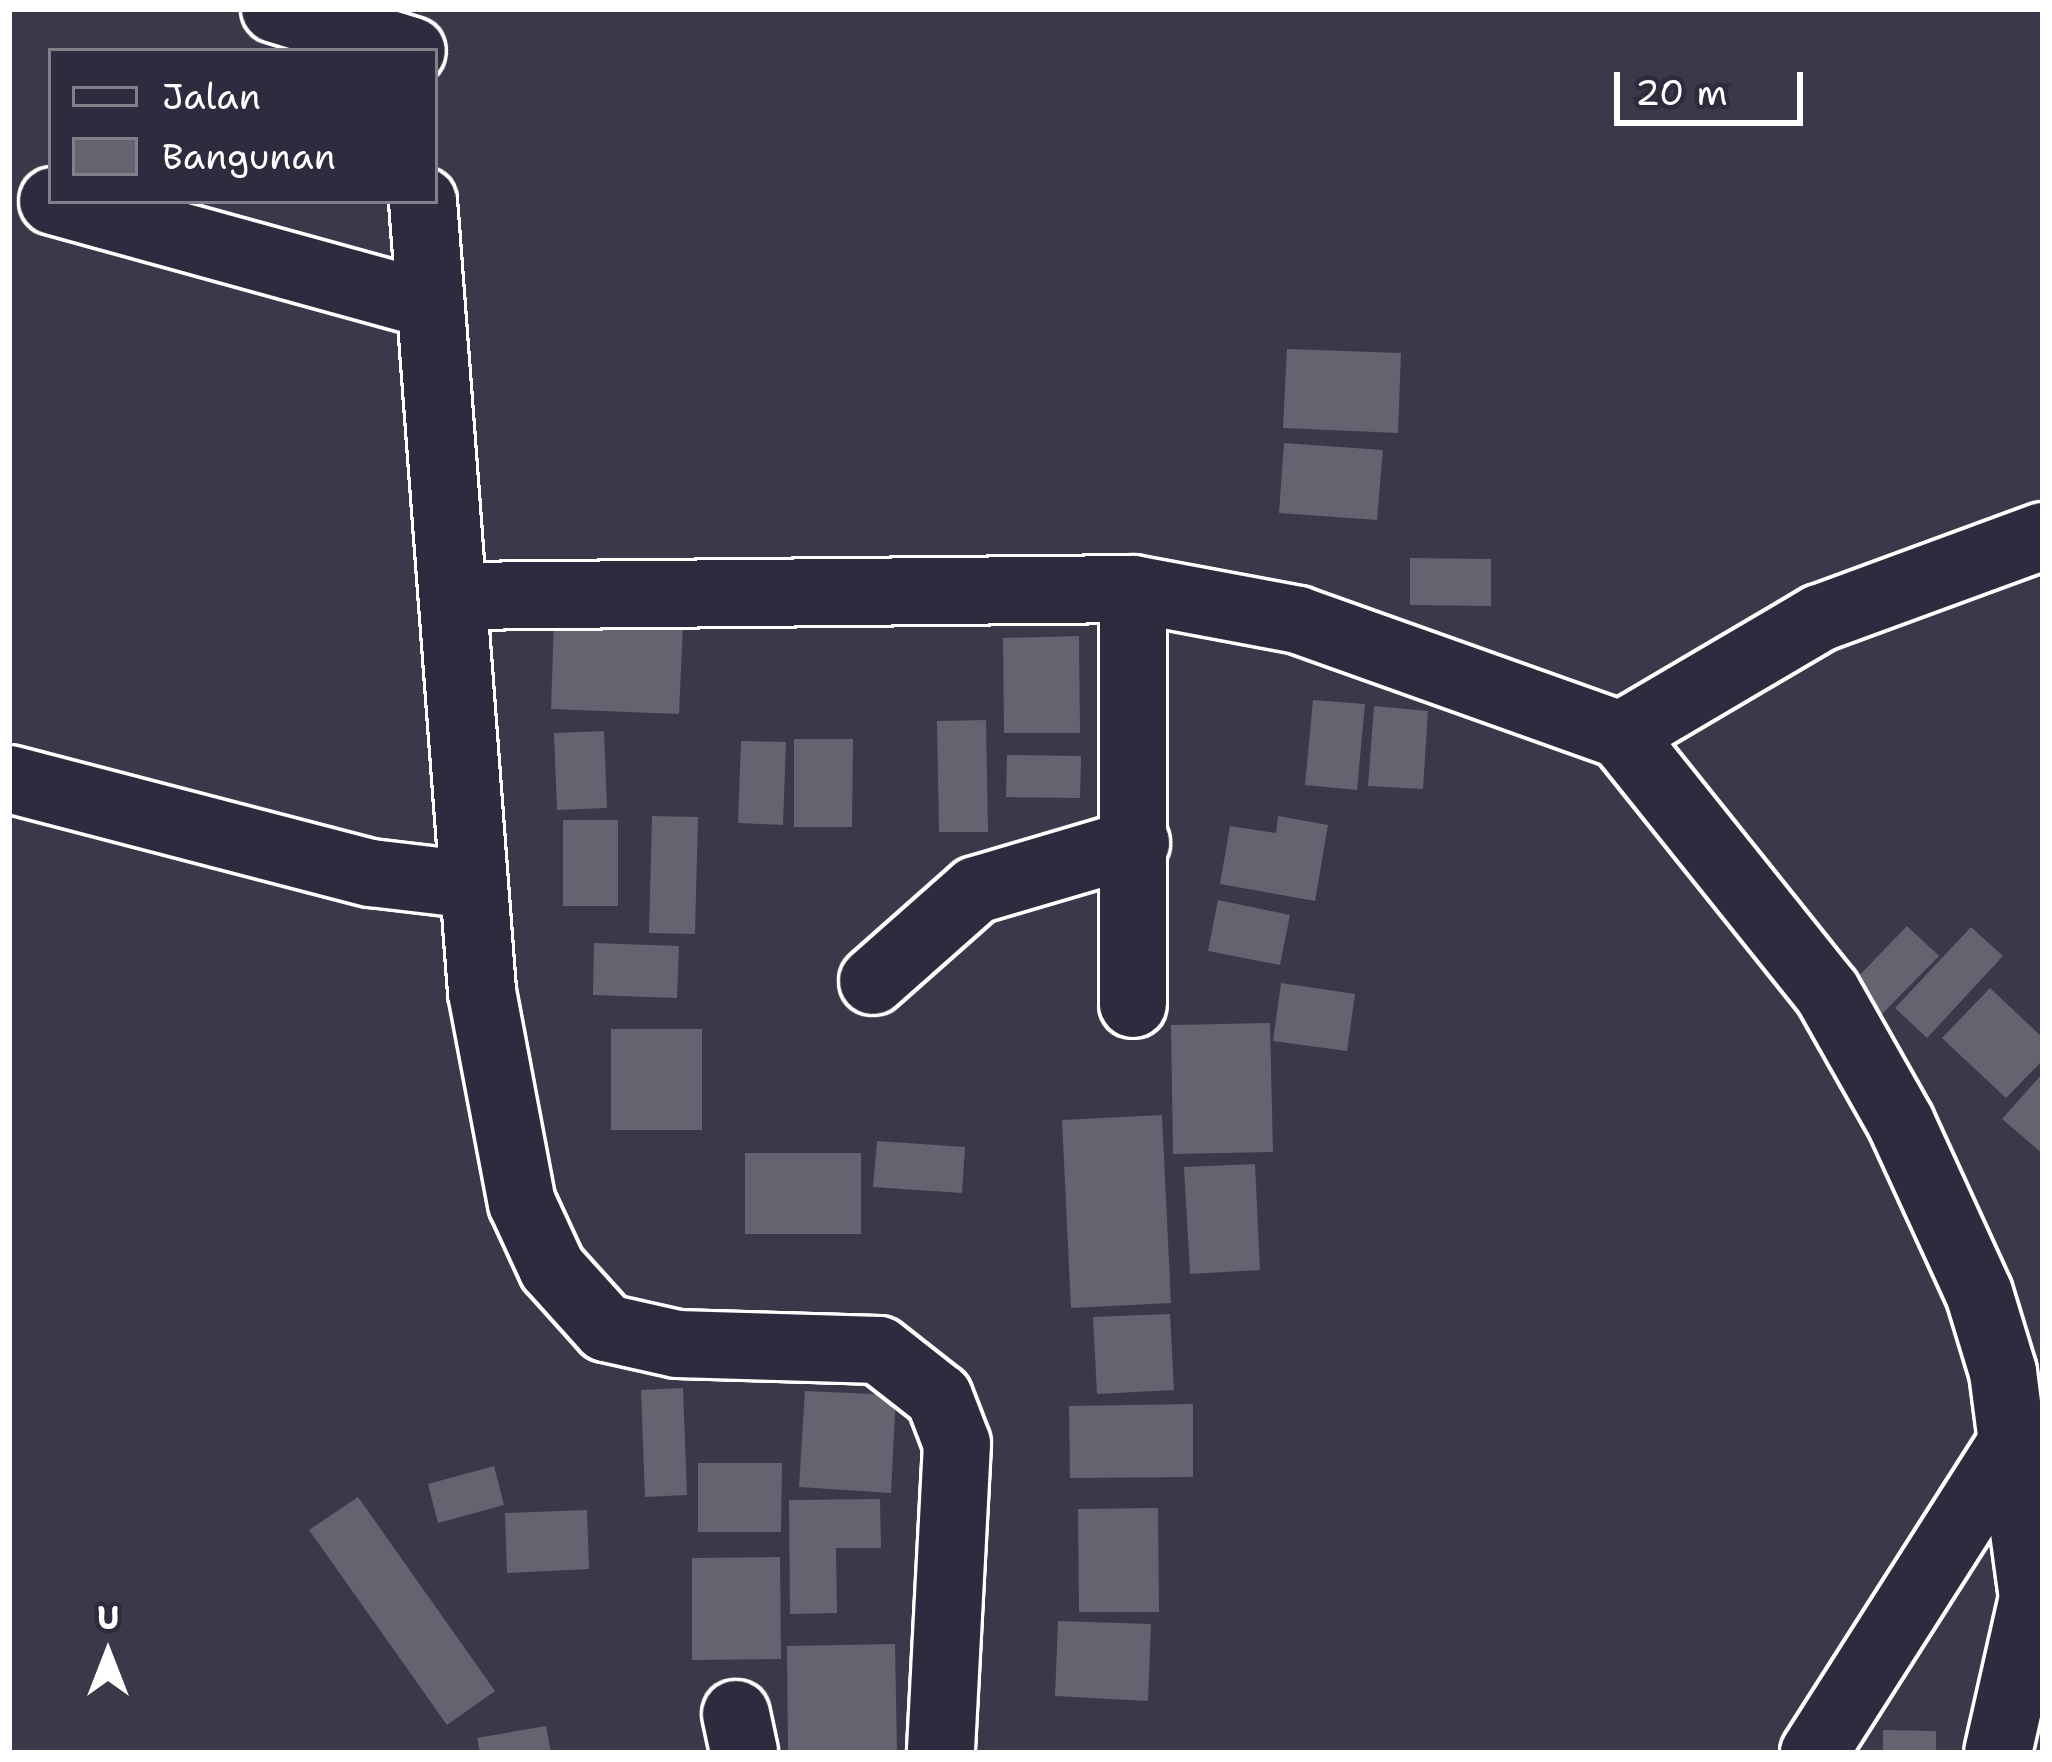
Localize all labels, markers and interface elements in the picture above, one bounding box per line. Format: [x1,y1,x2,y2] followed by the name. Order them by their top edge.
[48,48,438,204] legend
[1620,48,1809,122] scale bar
[1635,68,1728,117] text: 20 m
[162,72,261,121] text: Jalan
[162,132,336,181] text: Bangunan
[48,1594,168,1714] north arrow
[97,1595,119,1640] text: U

